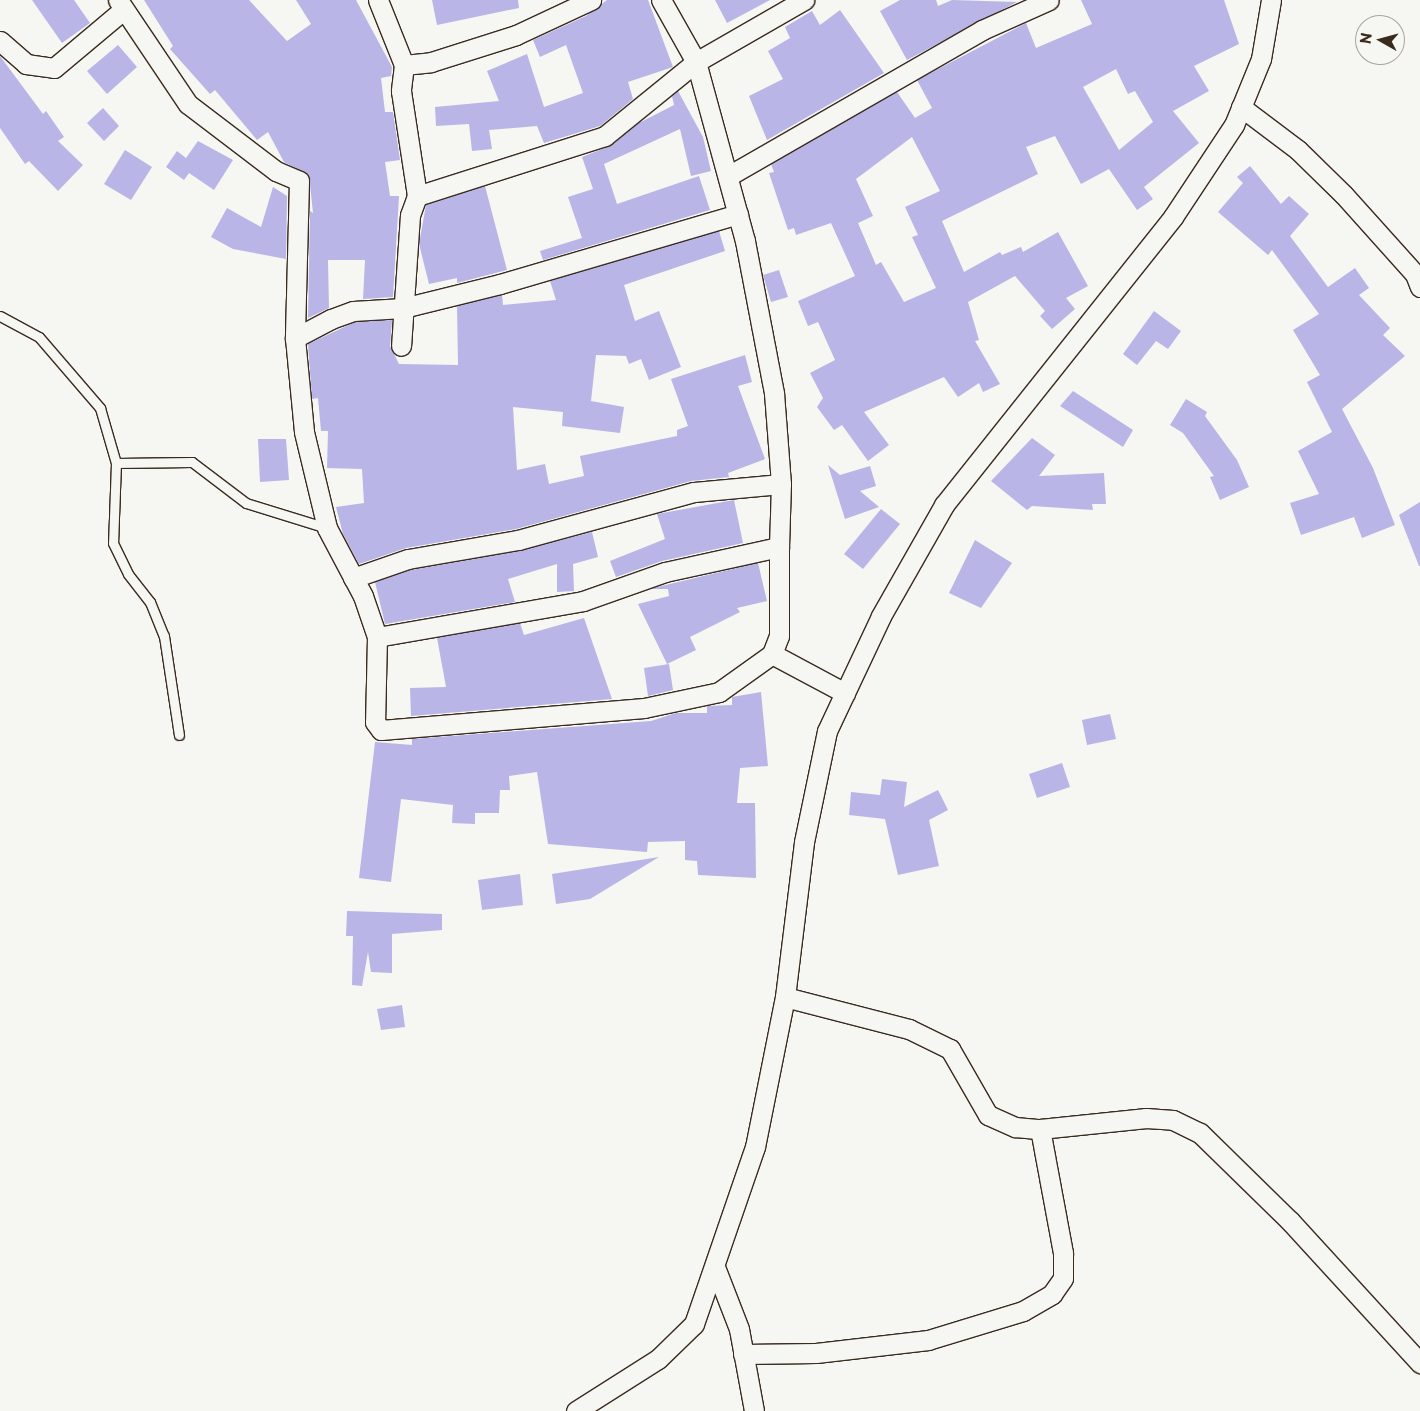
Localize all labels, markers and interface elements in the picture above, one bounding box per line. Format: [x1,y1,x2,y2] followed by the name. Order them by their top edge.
[1355,15,1405,65] north arrow
[1355,31,1377,45] text: N

